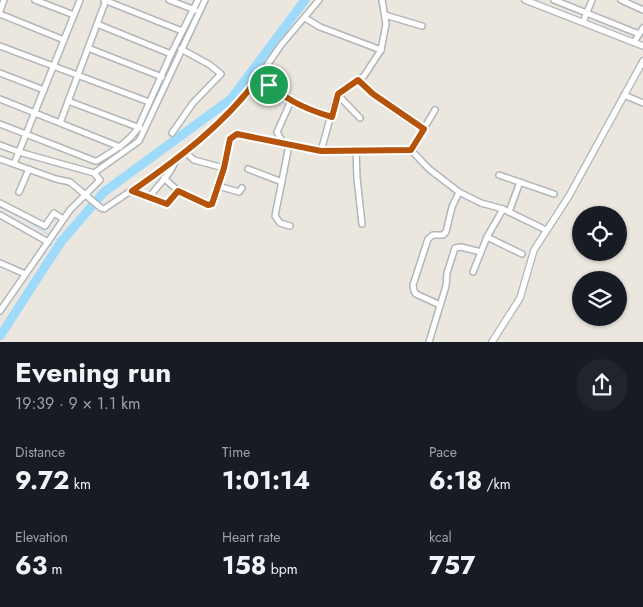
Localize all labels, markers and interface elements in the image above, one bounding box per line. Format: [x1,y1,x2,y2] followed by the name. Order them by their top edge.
[248,64,290,106] pin
[255,71,283,99] icon: arrive
[572,206,627,326] map controls
[572,206,627,261] button: locate
[572,271,627,326] button: layers
[15,352,171,393] text: Evening run
[576,359,628,411] button: share
[15,392,140,415] text: 19:39 · 9 × 1.1 km
[15,442,65,462] text: Distance
[222,442,250,462] text: Time
[429,442,457,462] text: Pace
[15,462,70,498] text: 9.72
[222,462,310,498] text: 1:01:14
[429,462,482,498] text: 6:18
[70,474,91,494] text: km
[482,474,511,494] text: /km
[15,527,68,547] text: Elevation
[222,527,280,547] text: Heart rate
[429,527,452,547] text: kcal
[15,547,47,583] text: 63
[222,547,267,583] text: 158
[429,547,475,583] text: 757
[47,559,62,579] text: m
[267,559,298,579] text: bpm

